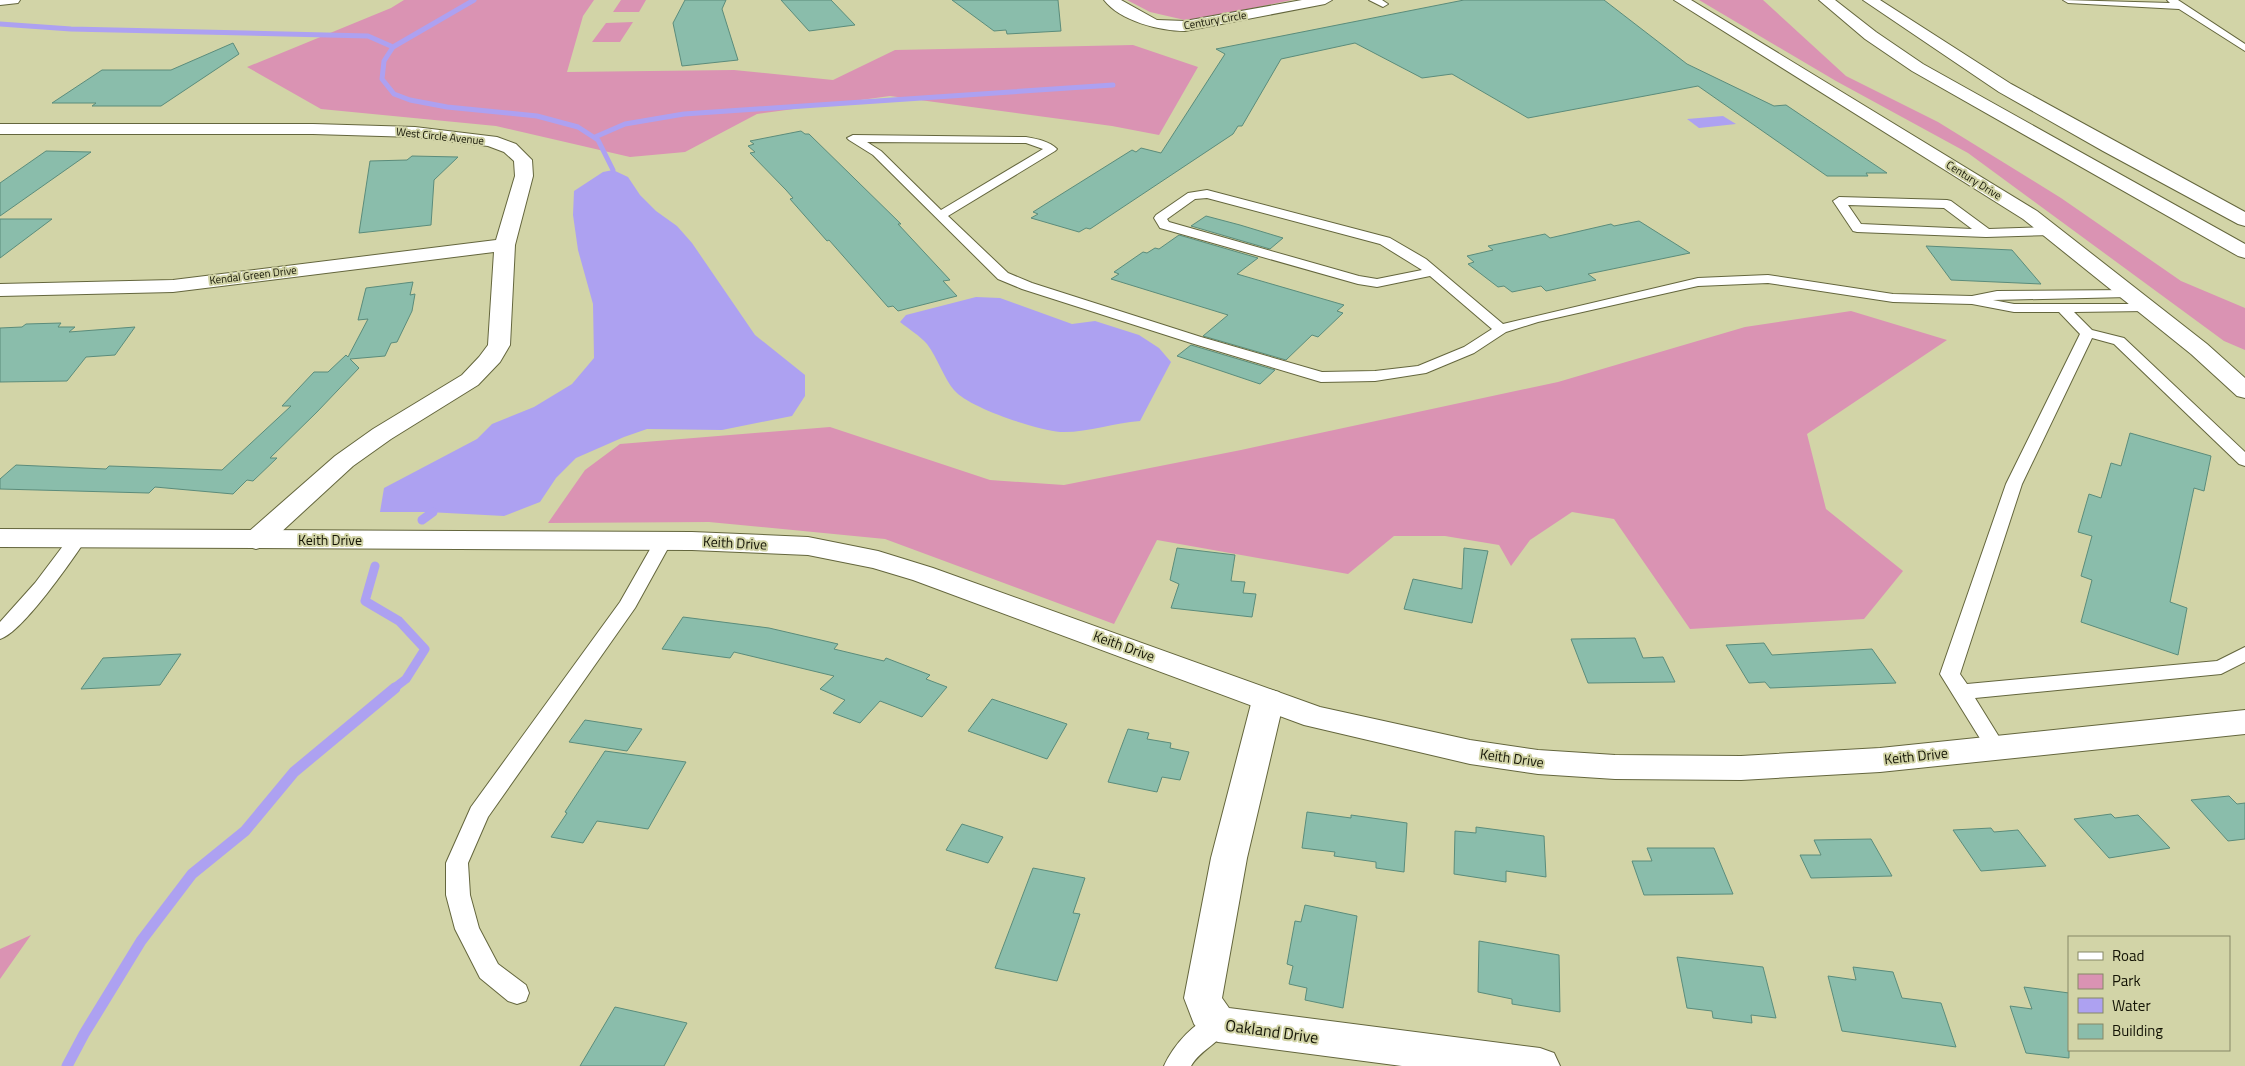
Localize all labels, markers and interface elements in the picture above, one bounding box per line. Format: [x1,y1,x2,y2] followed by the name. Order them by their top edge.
[1182,7,1248,33] street label: Century Circle
[395,123,485,149] street label: West Circle Avenue
[1943,157,2005,204] street label: Century Drive
[208,262,298,288] street label: Kendal Green Drive
[298,529,362,550] street label: Keith Drive
[703,530,768,555] street label: Keith Drive
[1090,625,1158,666] street label: Keith Drive
[1883,742,1949,769] street label: Keith Drive
[1479,743,1545,772] street label: Keith Drive
[2068,936,2230,1051] legend
[2112,944,2144,967] text: Road
[2112,969,2141,992] text: Park
[2112,994,2151,1017] text: Water
[1224,1013,1320,1049] street label: Oakland Drive
[2112,1019,2163,1042] text: Building

